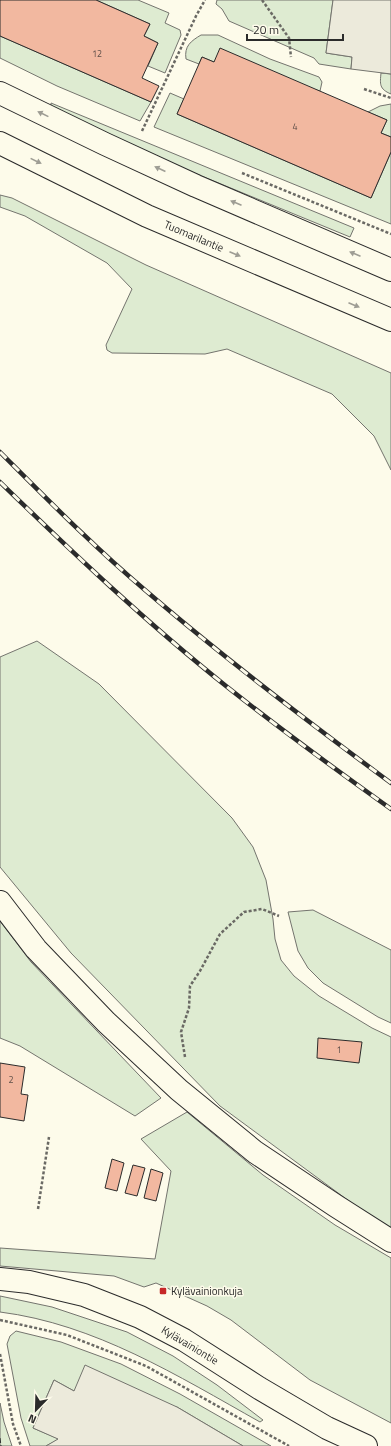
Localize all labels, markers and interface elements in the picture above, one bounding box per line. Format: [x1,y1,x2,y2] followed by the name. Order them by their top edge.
[247,16,343,42] scale bar
[253,20,279,39] text: 20 m
[92,47,102,60] house number: 12
[37,111,49,117] one-way arrow
[292,120,298,133] house number: 4
[30,158,41,164] one-way arrow
[154,166,166,172] one-way arrow
[230,200,241,206] one-way arrow
[162,216,227,256] street label: Tuomarilantie
[229,251,241,257] one-way arrow
[350,251,361,257] one-way arrow
[349,302,361,308] one-way arrow
[336,1043,342,1056] house number: 1
[8,1073,14,1086] house number: 2
[171,1283,243,1299] place label: Kylävainionkuja
[158,1286,168,1296] marker: Kylävainionkuja
[158,1322,222,1369] street label: Kylävainiontie
[16,1390,56,1430] north arrow
[25,1410,39,1428] text: N

